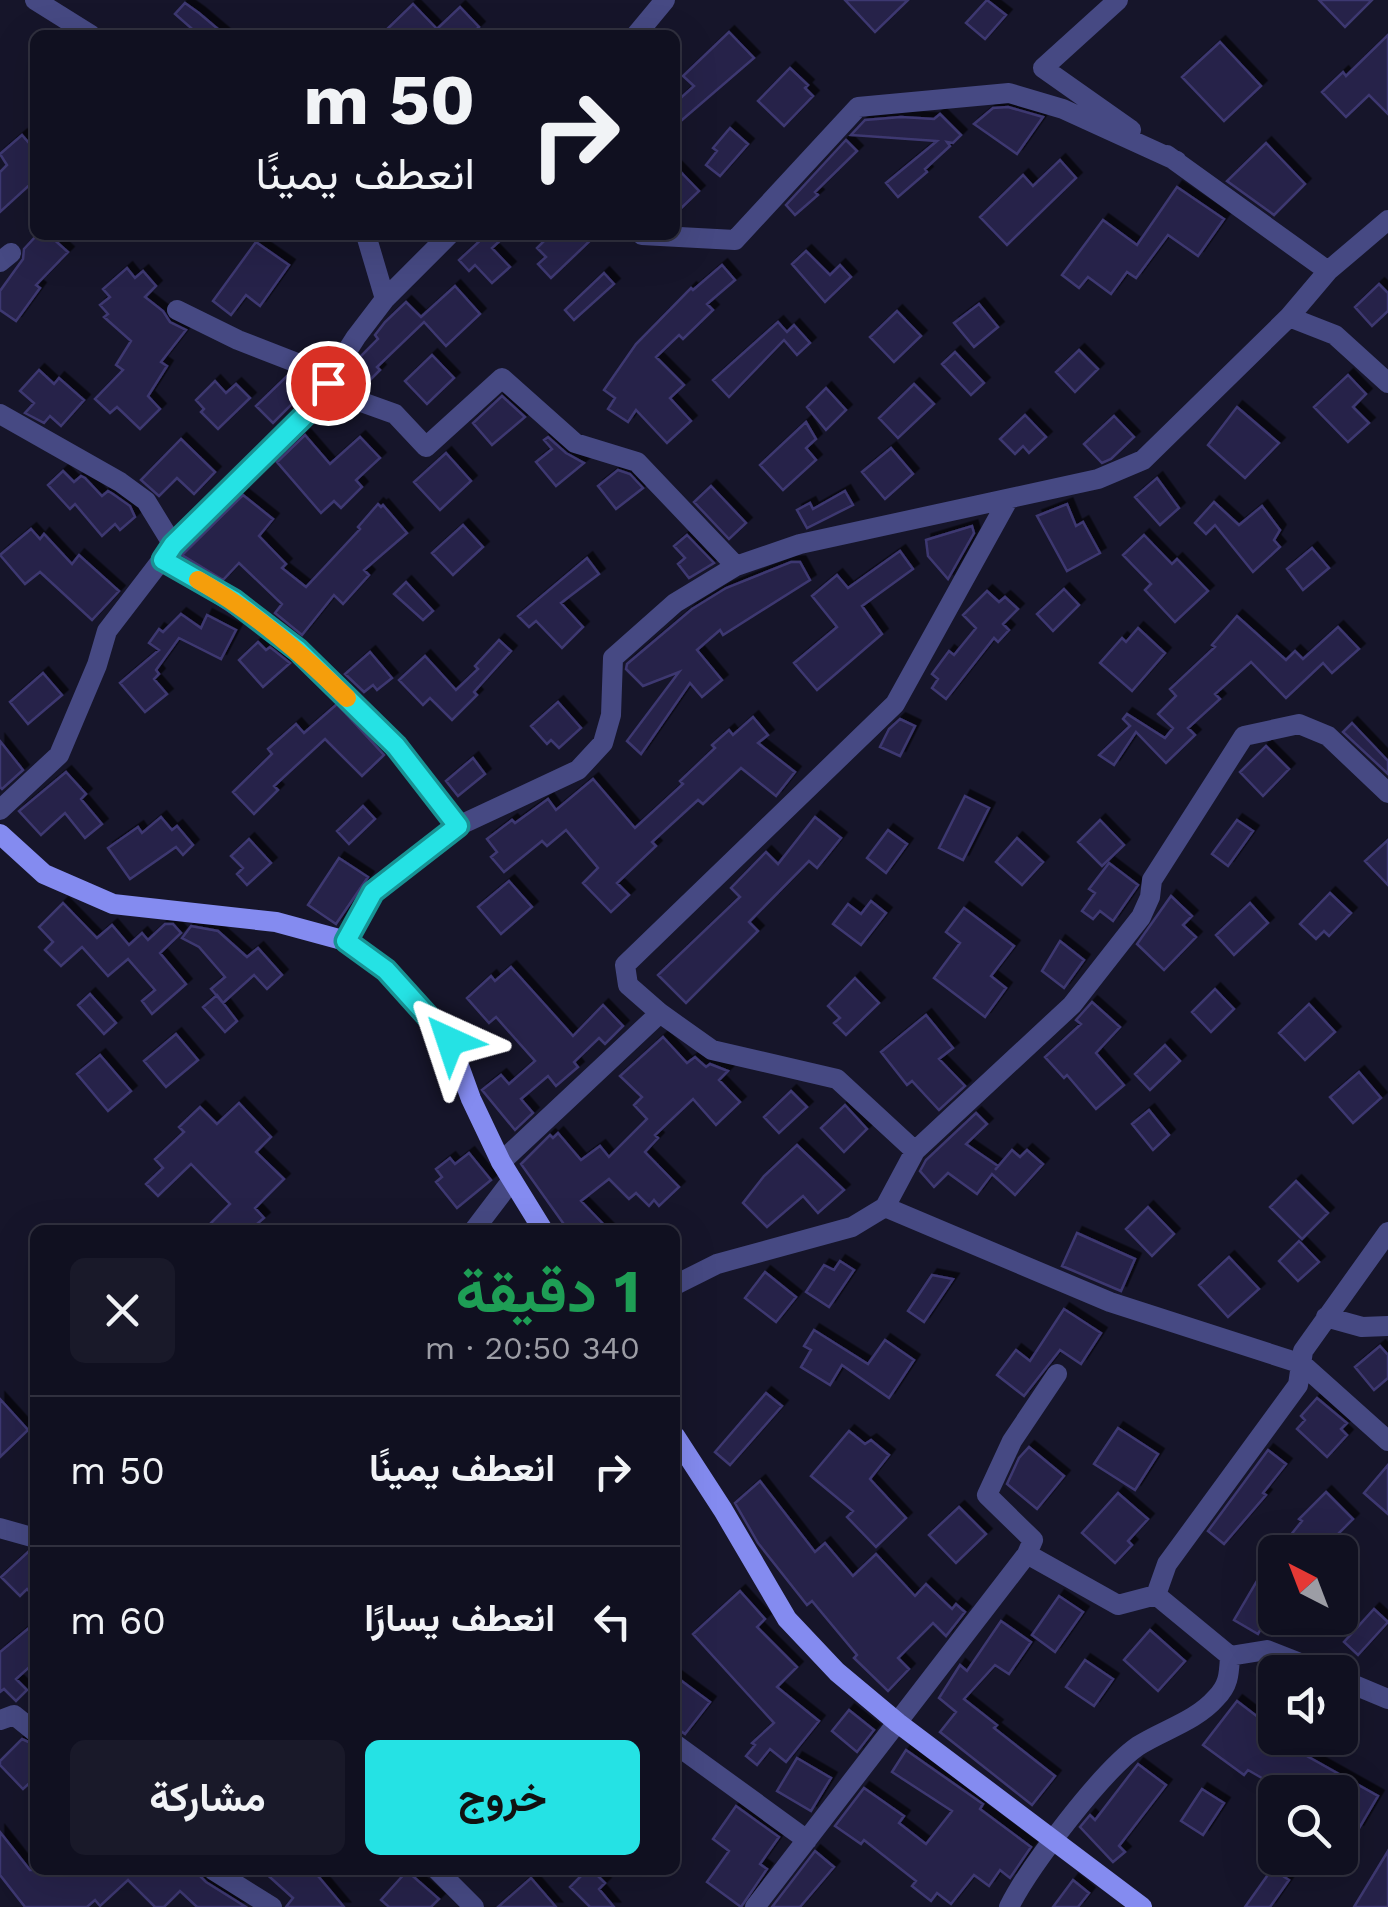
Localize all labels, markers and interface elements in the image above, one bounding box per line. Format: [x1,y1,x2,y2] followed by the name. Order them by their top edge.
[303,59,475,141] text: 50 m
[510,70,640,200] icon: right
[255,147,475,200] text: انعطف يمينًا
[286,341,371,426] pin
[301,356,356,411] icon: arrive
[398,989,502,1093] position arrow
[455,1256,640,1327] text: 1 دقيقة
[70,1258,175,1363] button: close
[425,1329,640,1367] text: 340 m · 20:50
[585,1444,640,1499] icon: right
[369,1446,555,1490] text: انعطف يمينًا
[70,1449,165,1493] text: 50 m
[1258,1535,1358,1635] north arrow
[1258,1535,1358,1875] map controls
[585,1594,640,1649] icon: left
[364,1596,555,1640] text: انعطف يسارًا
[70,1599,166,1643] text: 60 m
[1258,1655,1358,1755] button: sound
[70,1740,345,1855] button: مشاركة
[365,1740,640,1855] button: خروج
[1258,1775,1358,1875] button: search

